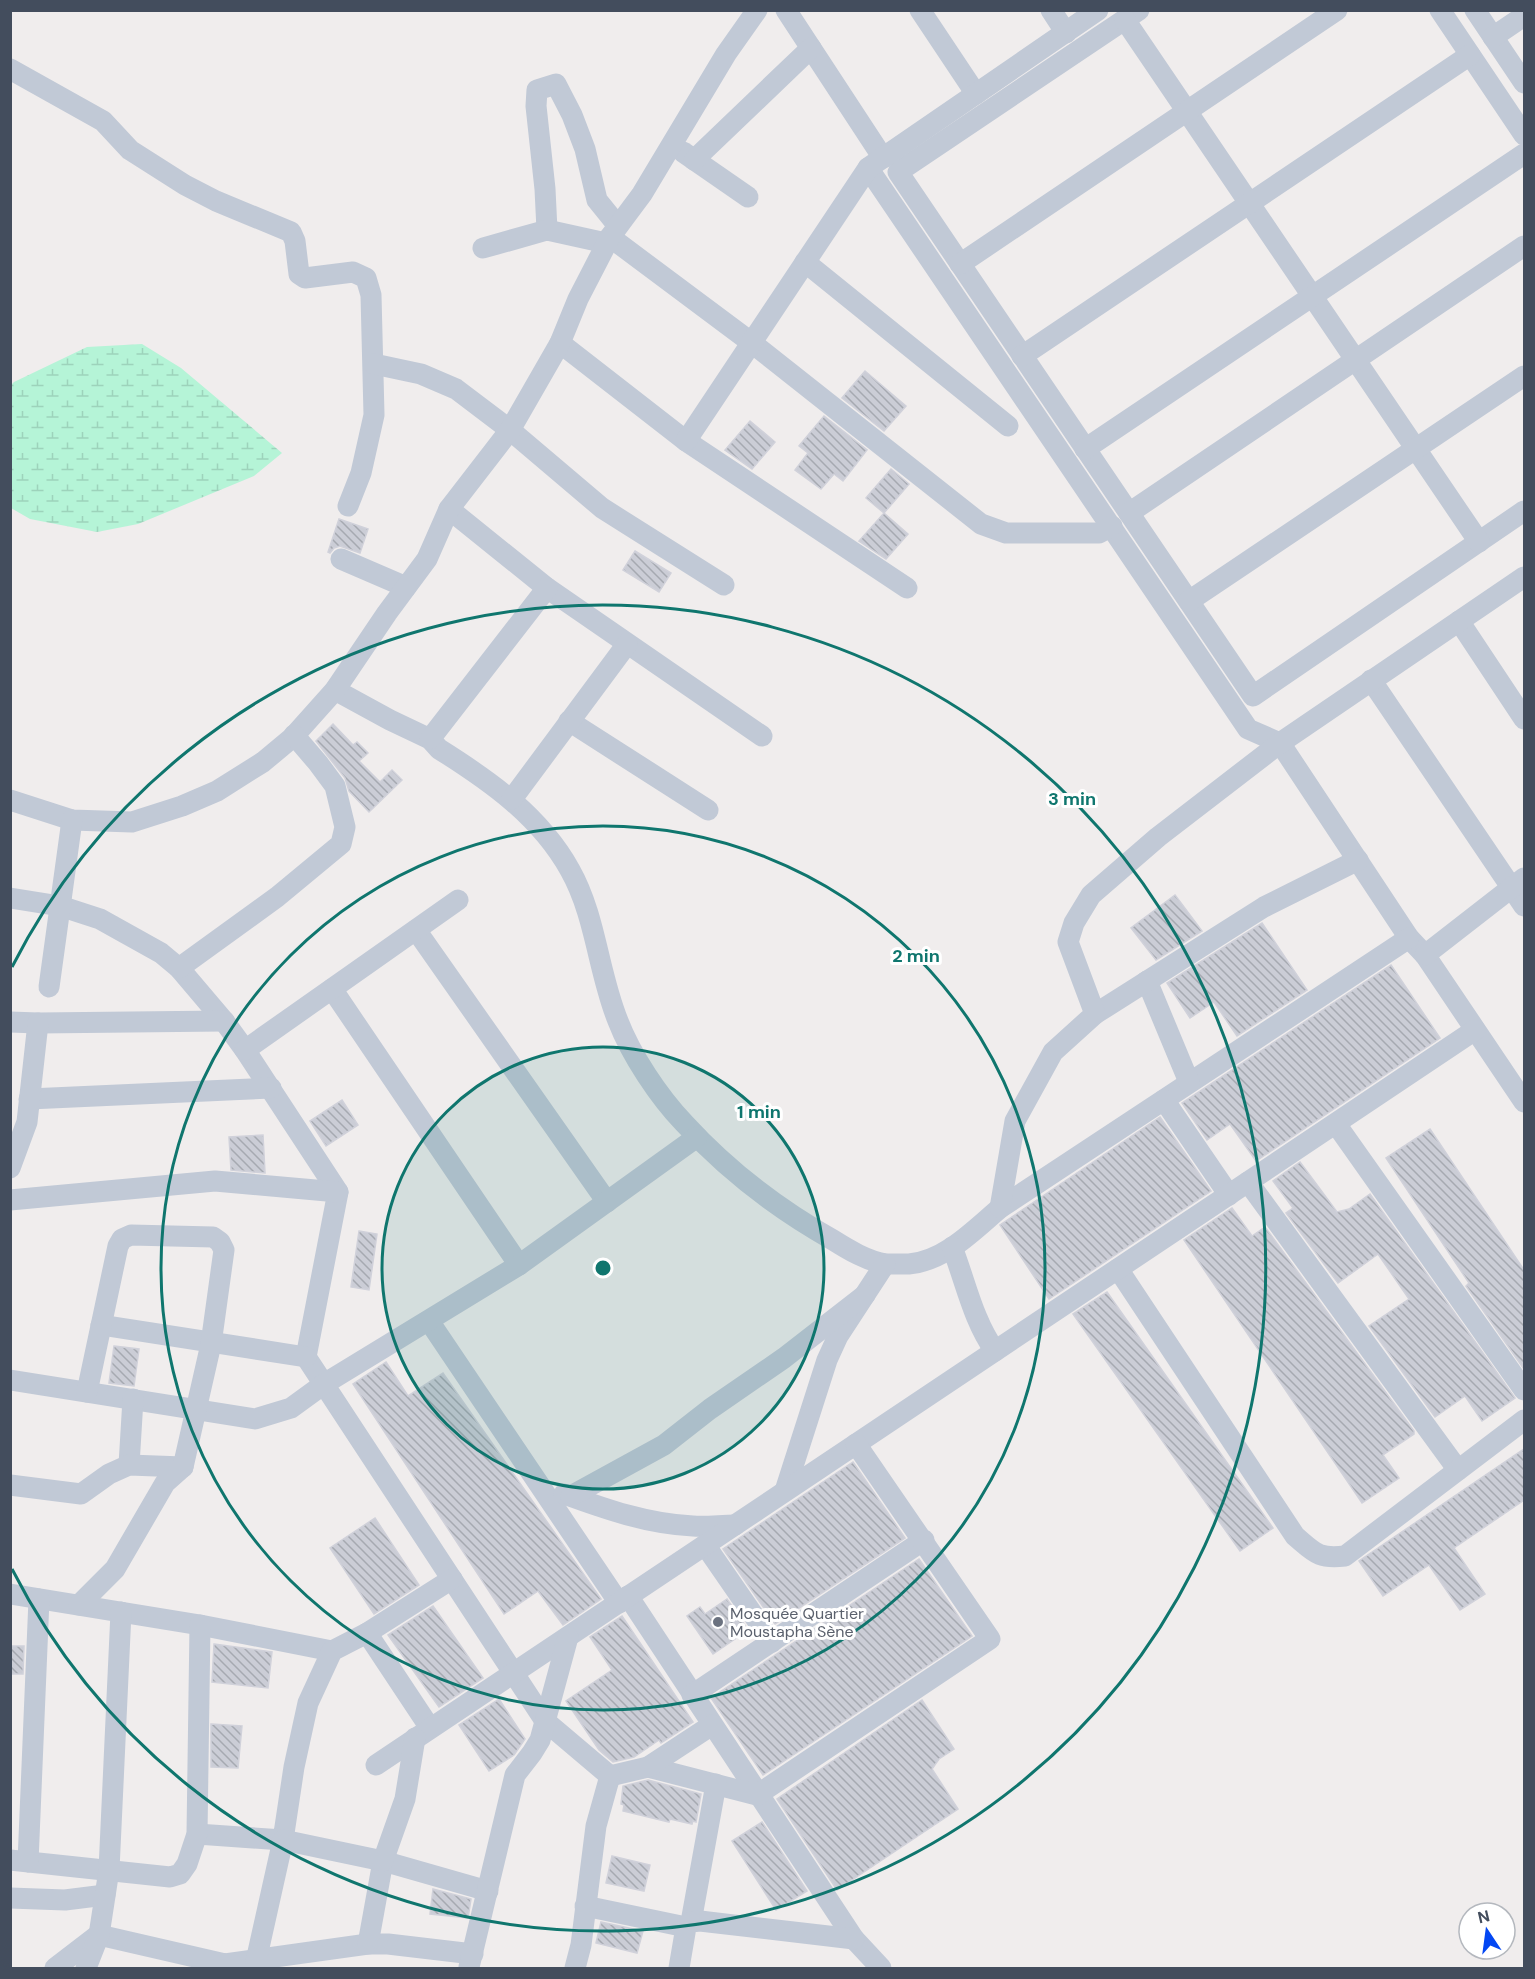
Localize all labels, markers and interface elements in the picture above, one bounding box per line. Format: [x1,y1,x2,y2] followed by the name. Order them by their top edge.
[1048,787,1096,811] text: 3 min
[892,944,940,968] text: 2 min
[737,1100,781,1124] text: 1 min
[593,1258,613,1278] centre of rings
[730,1603,864,1642] place label: Mosquée Quartier Moustapha Sène
[711,1615,725,1629] marker: Mosquée Quartier Moustapha Sène
[1457,1901,1517,1961] north arrow
[1476,1905,1492,1928] text: N

